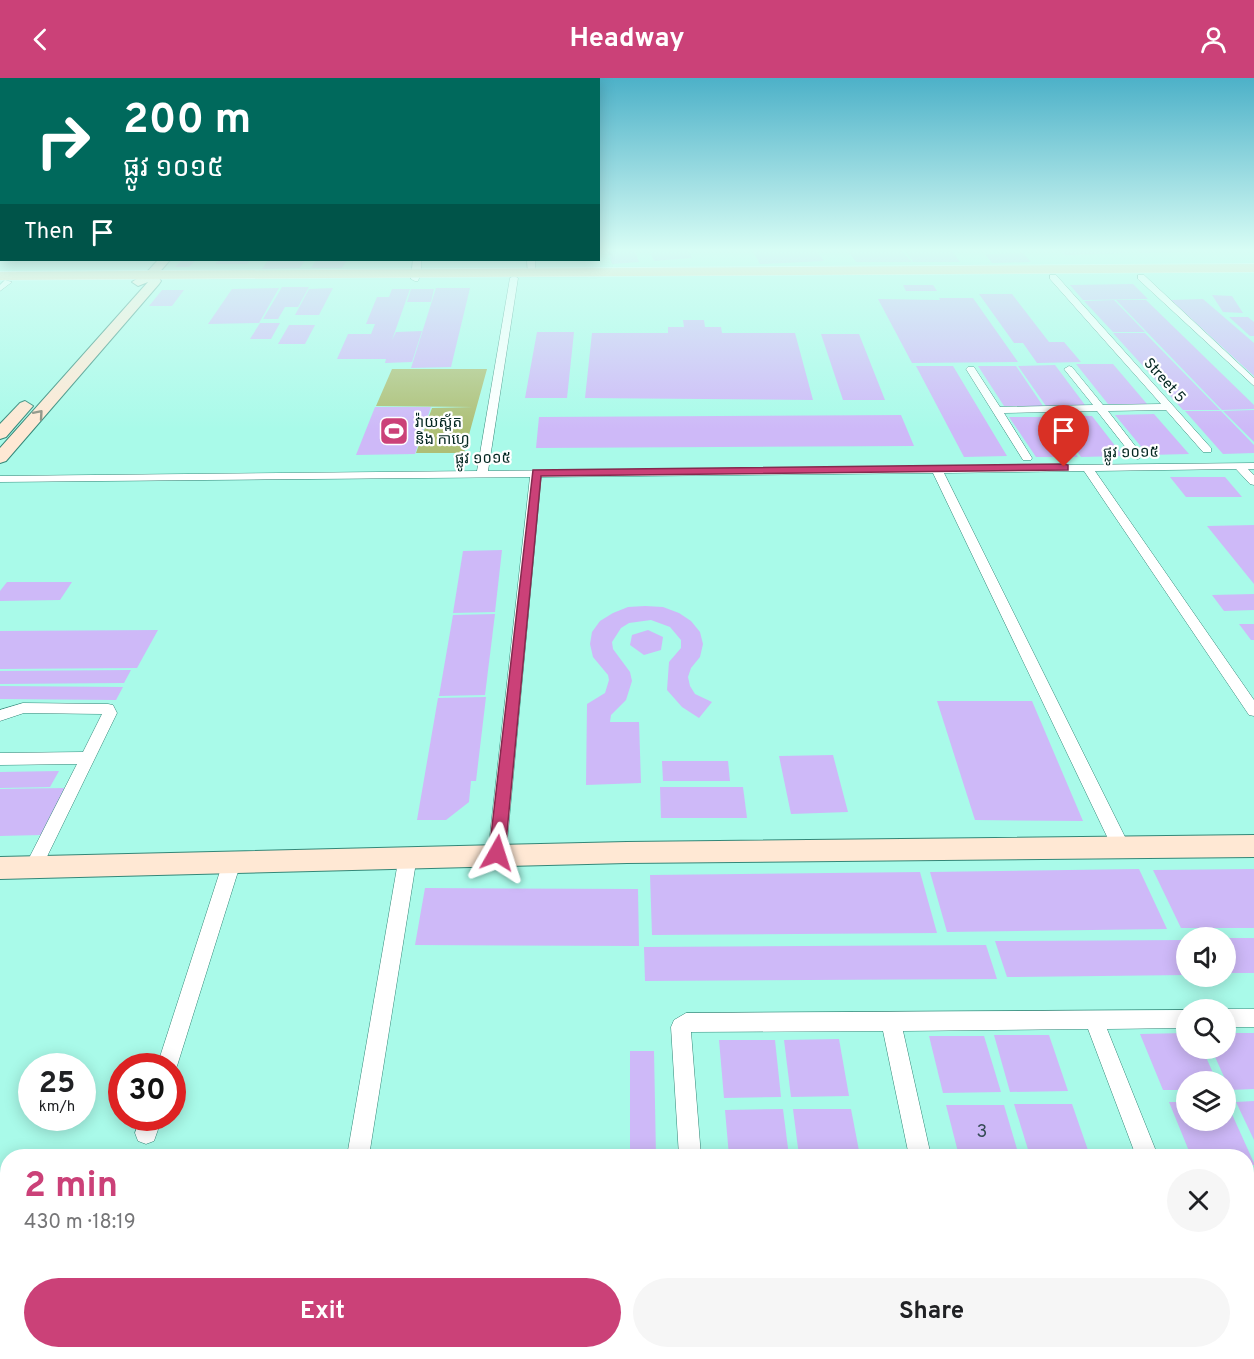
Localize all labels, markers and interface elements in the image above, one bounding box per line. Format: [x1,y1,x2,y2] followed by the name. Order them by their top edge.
[569,22,685,56] text: Headway
[24,23,57,56] icon: back
[1197,23,1230,56] icon: person
[123,95,251,148] text: 200 m
[24,102,102,180] icon: right
[123,152,224,186] text: ផ្លូវ ១០១៥
[86,216,119,249] icon: arrive
[24,219,74,246] text: Then
[1139,355,1189,407] street label: Street 5
[1038,405,1089,467] pin
[32,410,43,421] one-way arrow
[415,412,470,450] place label: វ៉ាយស្ព័ត និង កាហ្វេ
[1047,414,1080,447] icon: arrive
[378,415,410,447] sports icon: វ៉ាយស្ព័ត និង កាហ្វេ
[1103,444,1159,466] street label: ផ្លូវ ១០១៥
[455,450,511,472] street label: ផ្លូវ ១០១៥
[465,821,529,885] position arrow
[1176,927,1236,1131] map controls
[1176,927,1236,987] button: sound
[1176,999,1236,1059] button: search
[108,1053,186,1131] speed limit sign: 30
[39,1066,75,1103] text: 25
[1176,1071,1236,1131] button: layers
[39,1098,75,1117] text: km/h
[977,1121,987,1144] house number: 3
[24,1164,118,1210] text: 2 min
[1167,1169,1230,1232] button: close
[24,1210,136,1236] text: 430 m · 18:19
[24,1278,621,1347] button: Exit
[633,1278,1230,1347] button: Share

